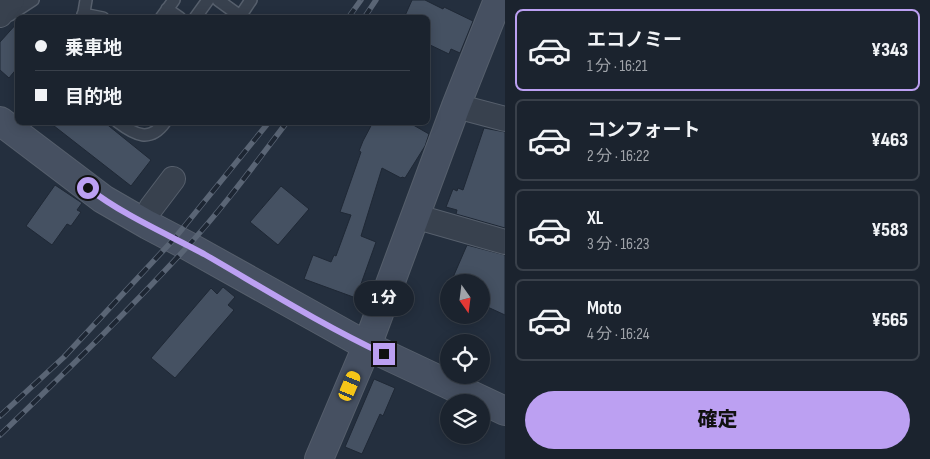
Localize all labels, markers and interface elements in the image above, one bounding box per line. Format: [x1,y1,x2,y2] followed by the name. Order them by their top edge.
[527,28,572,73] icon: car
[587,29,682,52] text: エコノミー
[65,37,122,60] text: 乗車地
[871,39,908,62] text: ¥343
[587,57,647,76] text: 1 分 · 16:21
[65,86,122,109] text: 目的地
[527,118,572,163] icon: car
[587,119,700,142] text: コンフォート
[871,129,908,152] text: ¥463
[587,147,649,166] text: 2 分 · 16:22
[77,177,99,199] route start
[587,207,603,230] text: XL
[527,208,572,253] icon: car
[871,219,908,242] text: ¥583
[587,235,649,254] text: 3 分 · 16:23
[440,274,490,324] north arrow
[440,274,490,444] map controls
[354,282,414,316] callout: 1 分
[371,289,397,308] text: 1 分
[587,297,622,320] text: Moto
[527,298,572,343] icon: car
[872,309,908,332] text: ¥565
[587,325,649,344] text: 4 分 · 16:24
[440,334,490,384] button: locate
[373,343,395,365] route end
[337,369,362,403] car
[525,391,910,449] button: 確定
[440,394,490,444] button: layers

